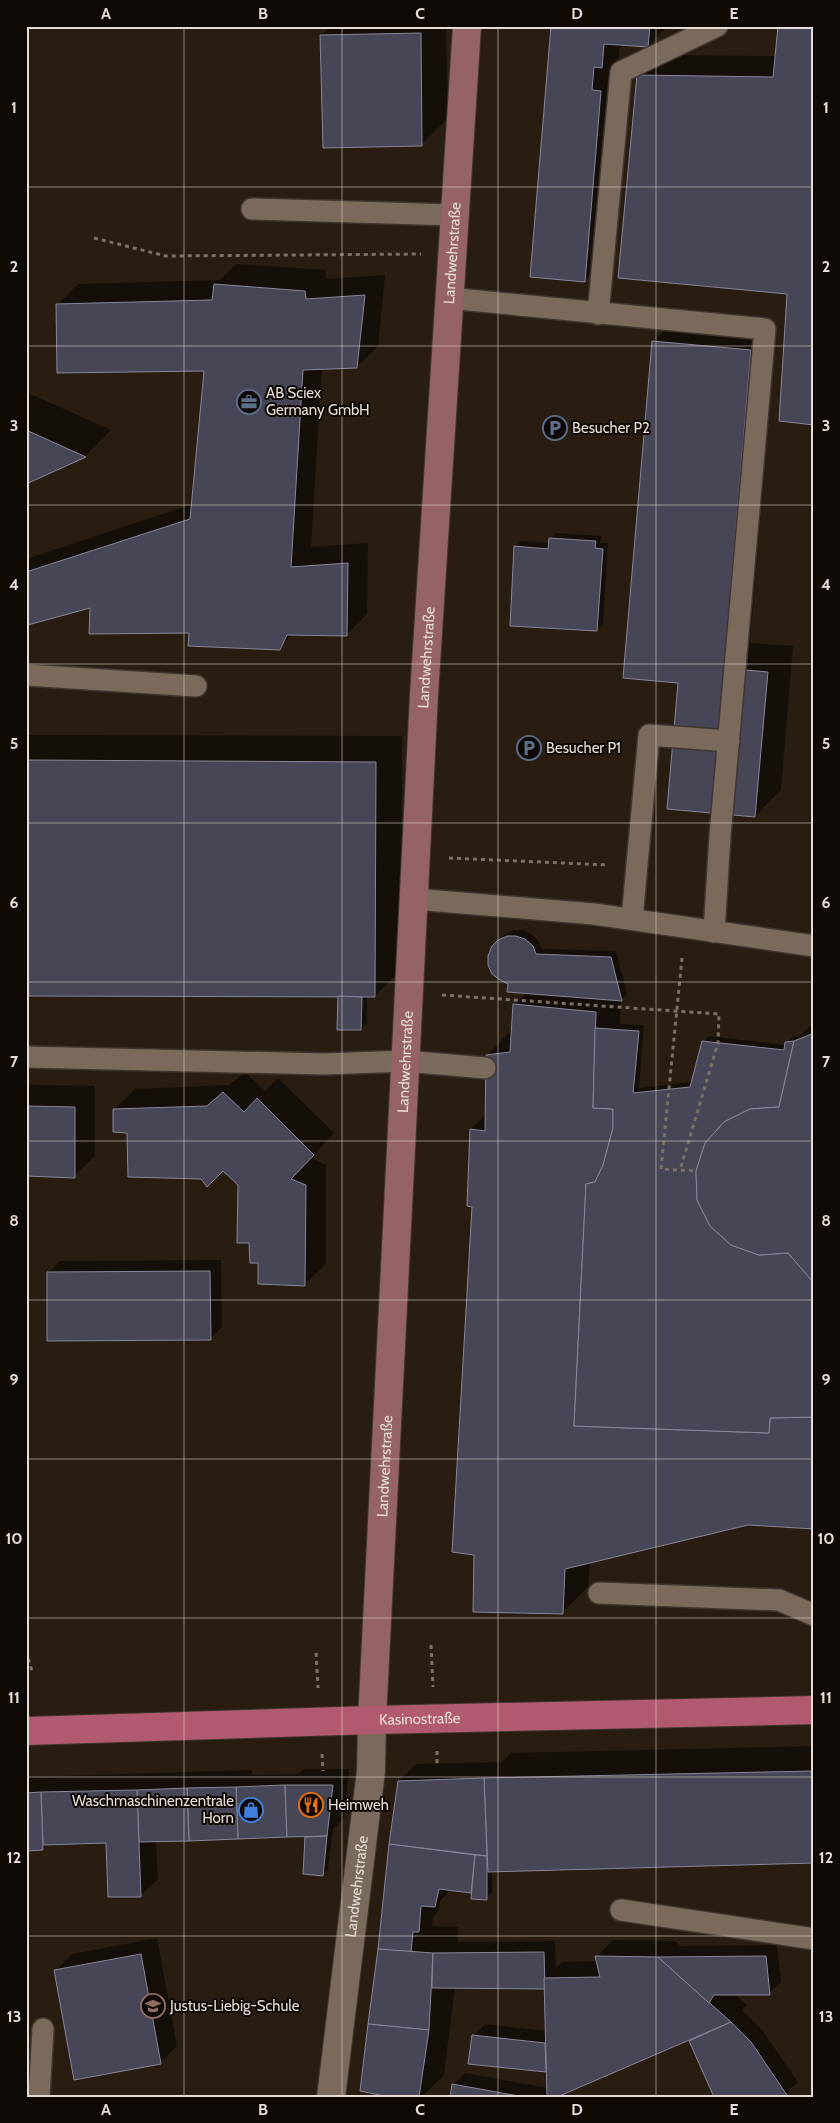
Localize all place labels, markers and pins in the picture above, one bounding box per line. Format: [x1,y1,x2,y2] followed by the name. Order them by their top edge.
[266,384,370,419] place label: AB Sciex Germany GmbH
[236,389,262,415] office icon: AB Sciex Germany GmbH
[542,415,568,441] parking icon: Besucher P2
[572,419,650,437] place label: Besucher P2
[516,735,542,761] parking icon: Besucher P1
[546,739,621,757] place label: Besucher P1
[72,1792,234,1827] place label: Waschmaschinenzentrale Horn
[298,1792,324,1818] restaurant icon: Heimweh
[328,1796,389,1814] place label: Heimweh
[238,1797,264,1823] shop icon: Waschmaschinenzentrale Horn
[140,1993,166,2019] school or university icon: Justus-Liebig-Schule
[169,1997,300,2015] place label: Justus-Liebig-Schule

